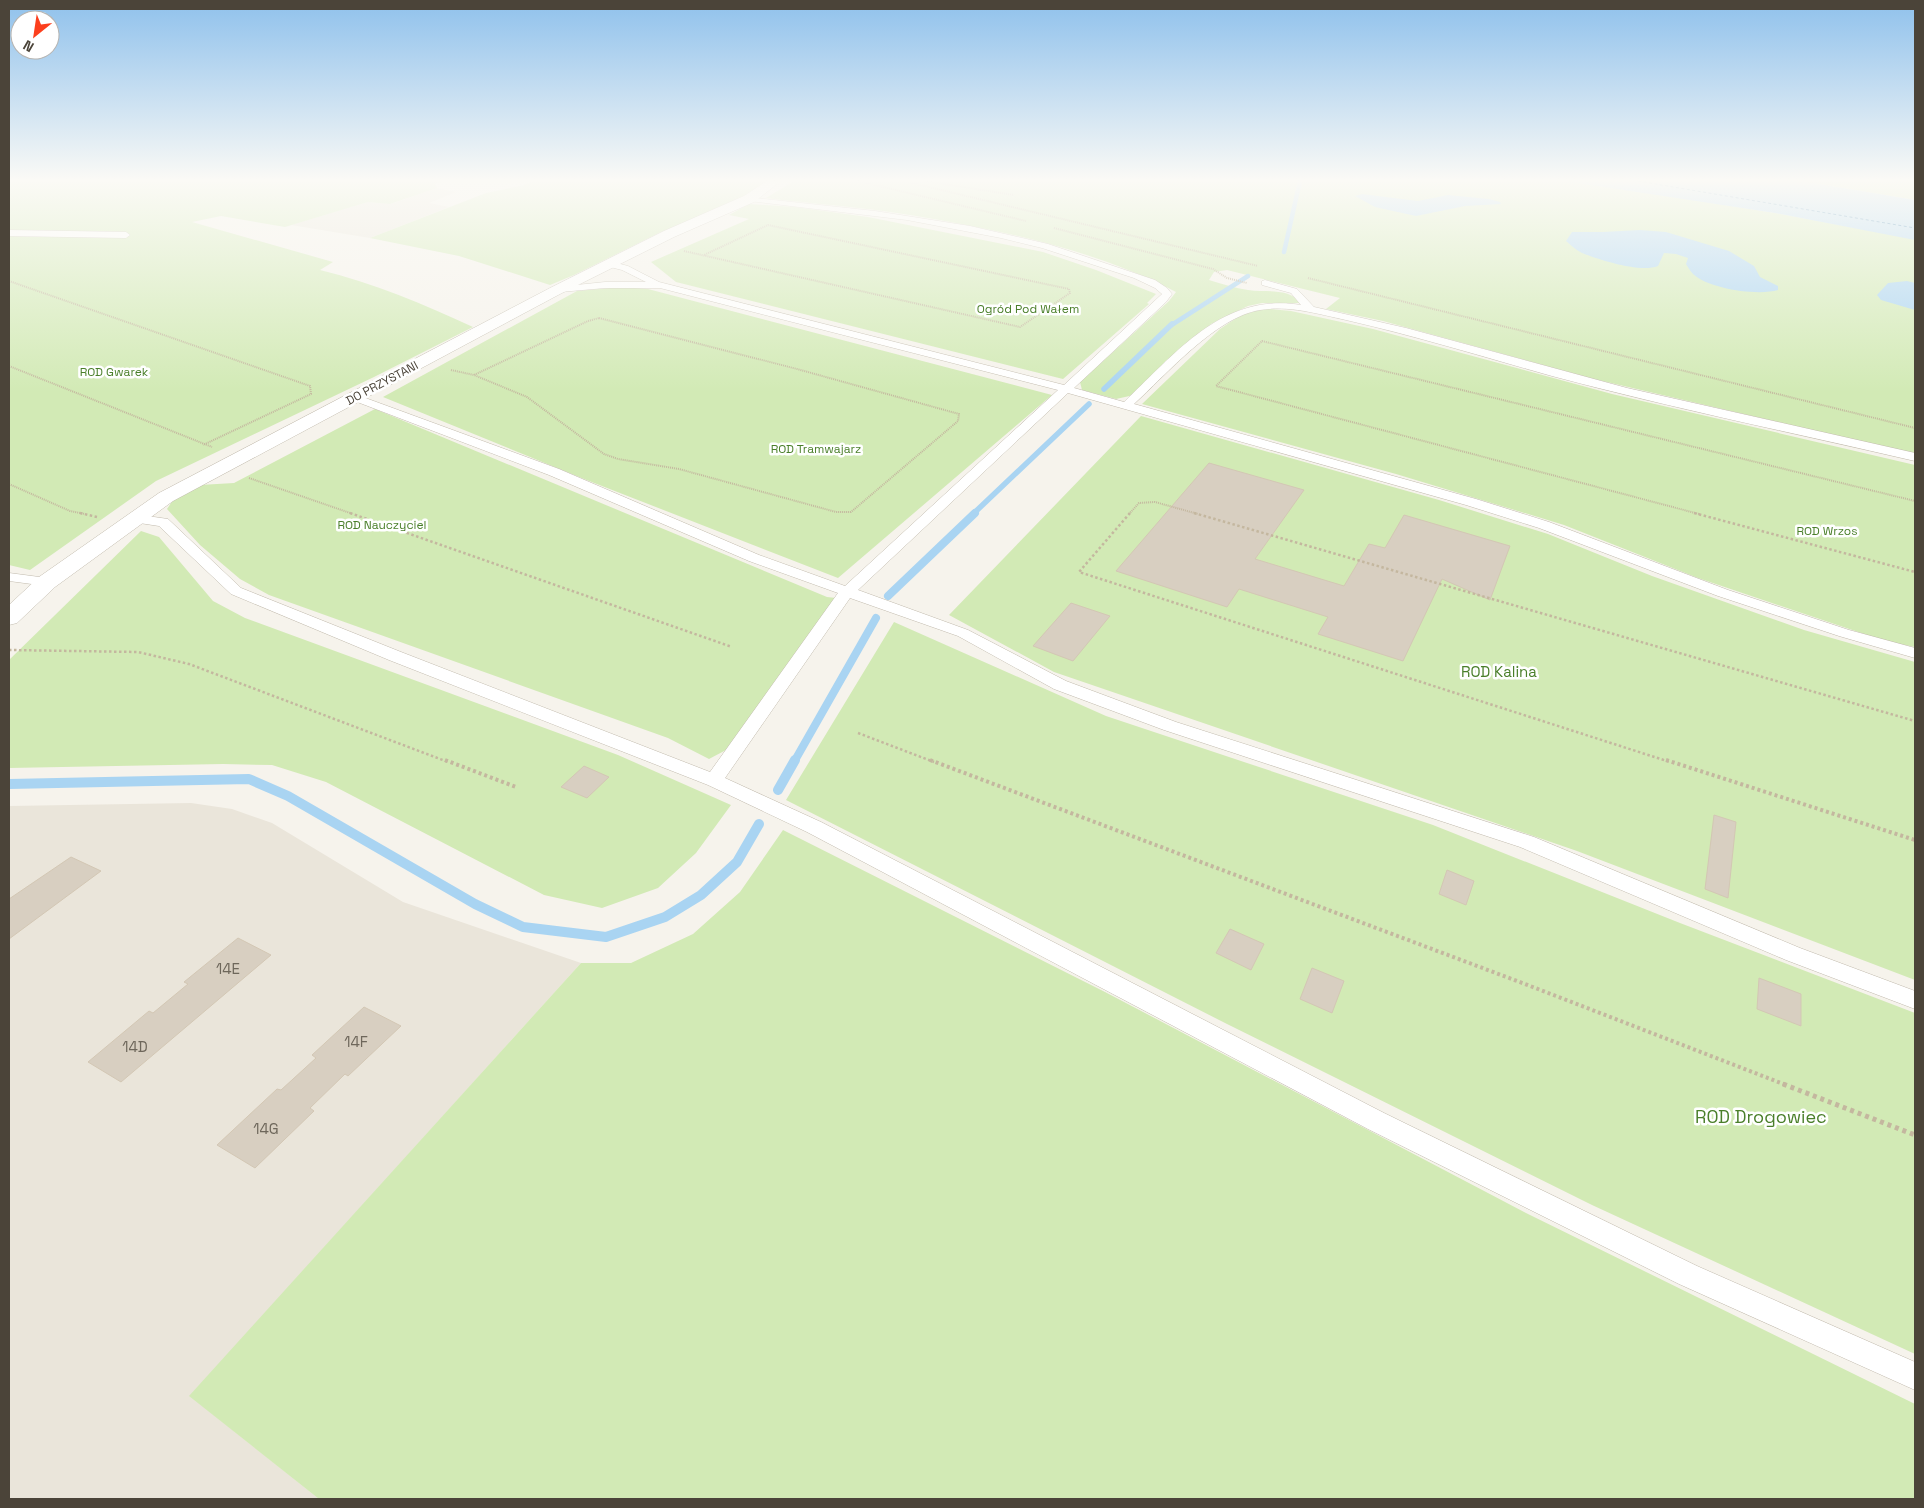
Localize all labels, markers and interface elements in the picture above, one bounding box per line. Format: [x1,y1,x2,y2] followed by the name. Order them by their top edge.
[10,10,60,60] north arrow
[20,36,37,56] text: N
[977,301,1079,317] park label: Ogród Pod Wałem
[343,357,421,409] street label: DO PRZYSTANI
[80,364,149,380] park label: ROD Gwarek
[771,441,861,457] park label: ROD Tramwajarz
[337,517,427,533] park label: ROD Nauczyciel
[1796,523,1858,539] park label: ROD Wrzos
[1461,662,1537,681] park label: ROD Kalina
[216,959,240,978] house number: 14E
[344,1032,368,1051] house number: 14F
[122,1037,148,1056] house number: 14D
[1695,1105,1827,1128] park label: ROD Drogowiec
[253,1119,279,1138] house number: 14G

